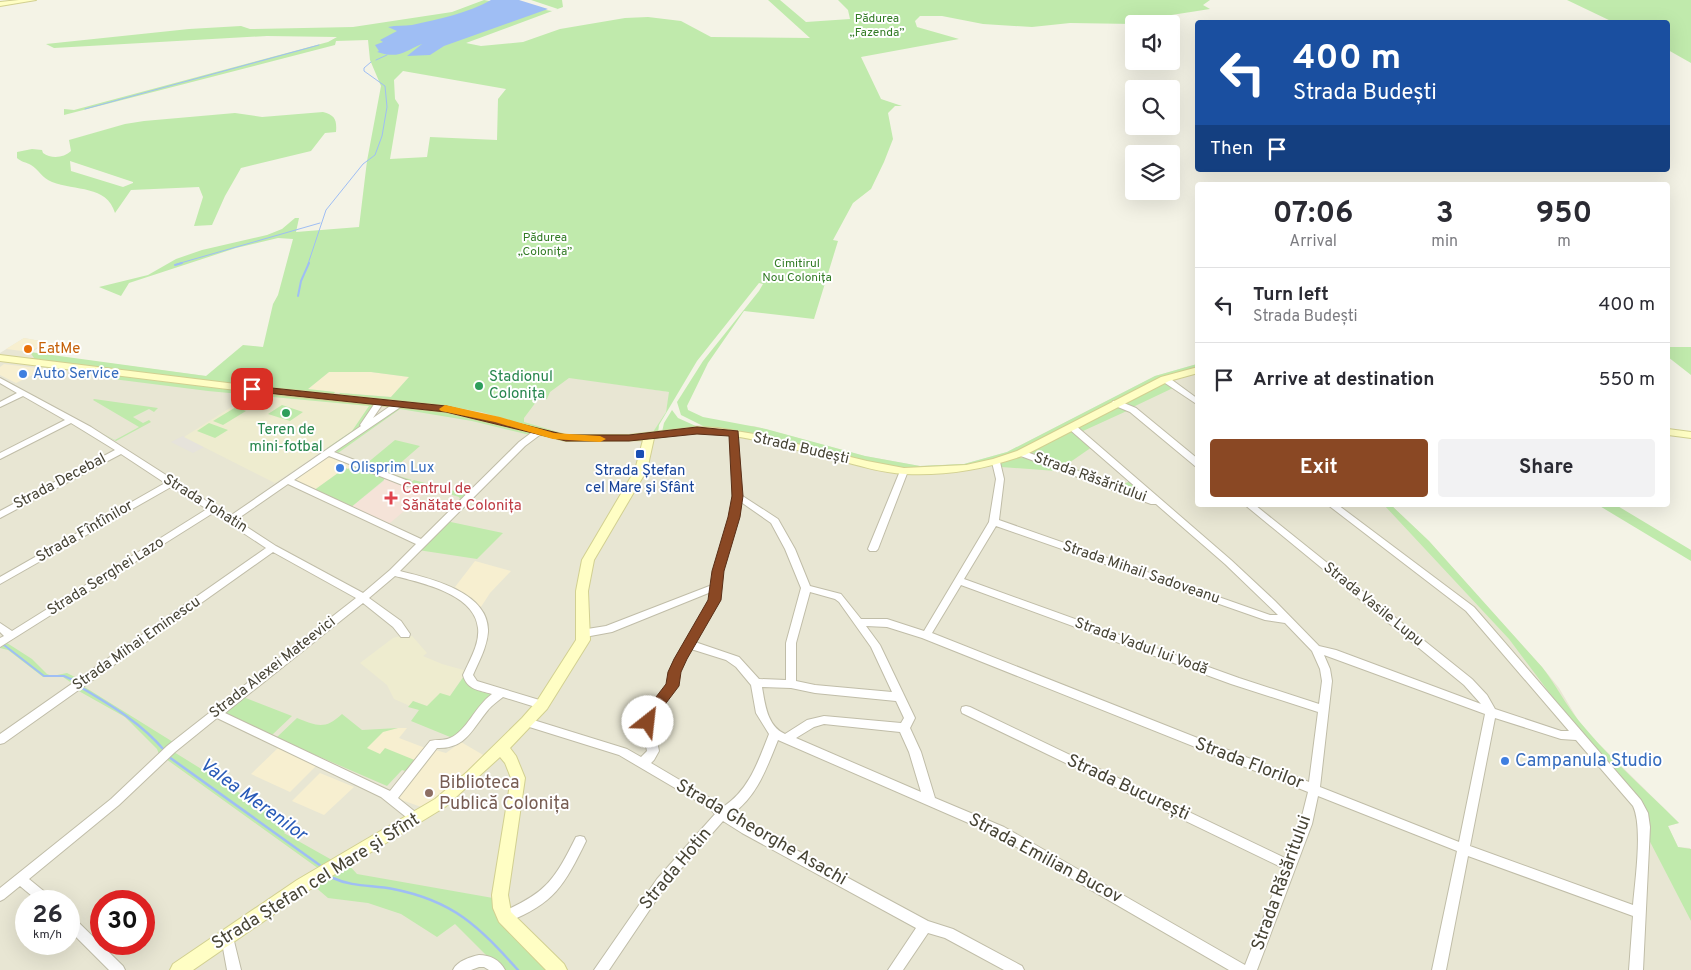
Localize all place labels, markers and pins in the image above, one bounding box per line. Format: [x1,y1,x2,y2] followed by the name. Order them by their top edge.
[38,340,80,359] place label: EatMe
[22,343,34,355] marker: EatMe
[33,365,119,384] place label: Auto Service
[17,368,29,380] marker: Auto Service
[231,368,273,410] pin
[489,368,553,404] place label: Stadionul Colonița
[473,380,485,392] marker: Stadionul Colonița
[280,407,292,419] marker: Teren de mini-fotbal
[249,421,323,457] place label: Teren de mini-fotbal
[634,448,646,460] marker: Strada Ștefan cel Mare și Sfânt
[350,459,435,478] place label: Olisprim Lux
[334,462,346,474] marker: Olisprim Lux
[585,462,695,498] place label: Strada Ștefan cel Mare și Sfânt
[402,480,522,516] place label: Centrul de Sănătate Colonița
[384,491,398,505] marker: Centrul de Sănătate Colonița
[1515,750,1662,773] place label: Campanula Studio
[1499,755,1511,767] marker: Campanula Studio
[439,772,569,816] place label: Biblioteca Publică Colonița
[423,787,435,799] marker: Biblioteca Publică Colonița

